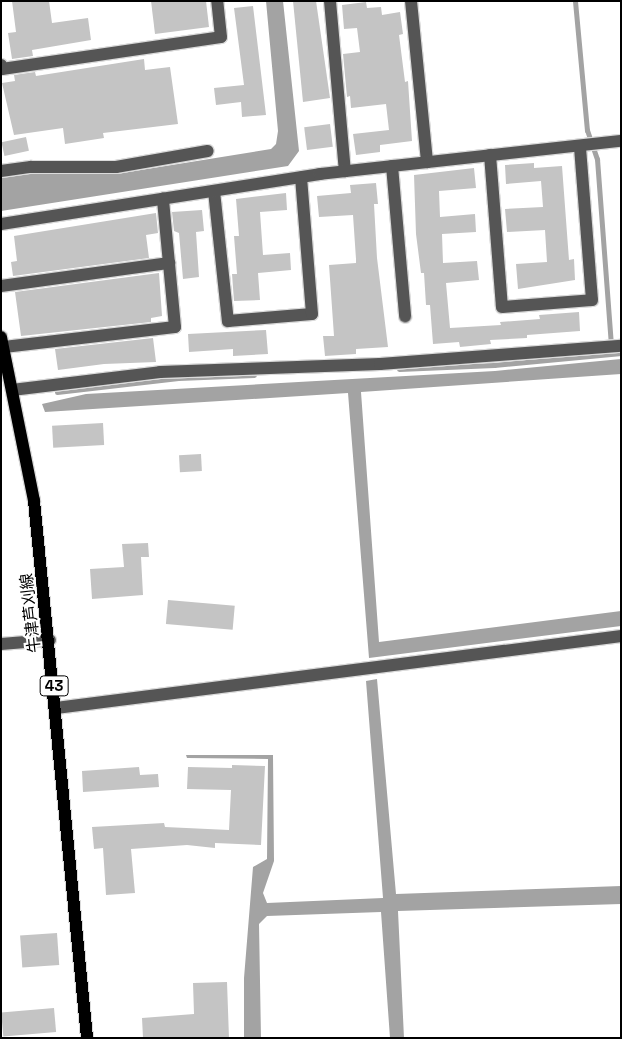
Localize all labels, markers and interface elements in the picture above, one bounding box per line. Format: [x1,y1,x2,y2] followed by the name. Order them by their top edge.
[17,572,45,654] street label: 牛津芦刈線
[39,674,69,698] road number: 43

